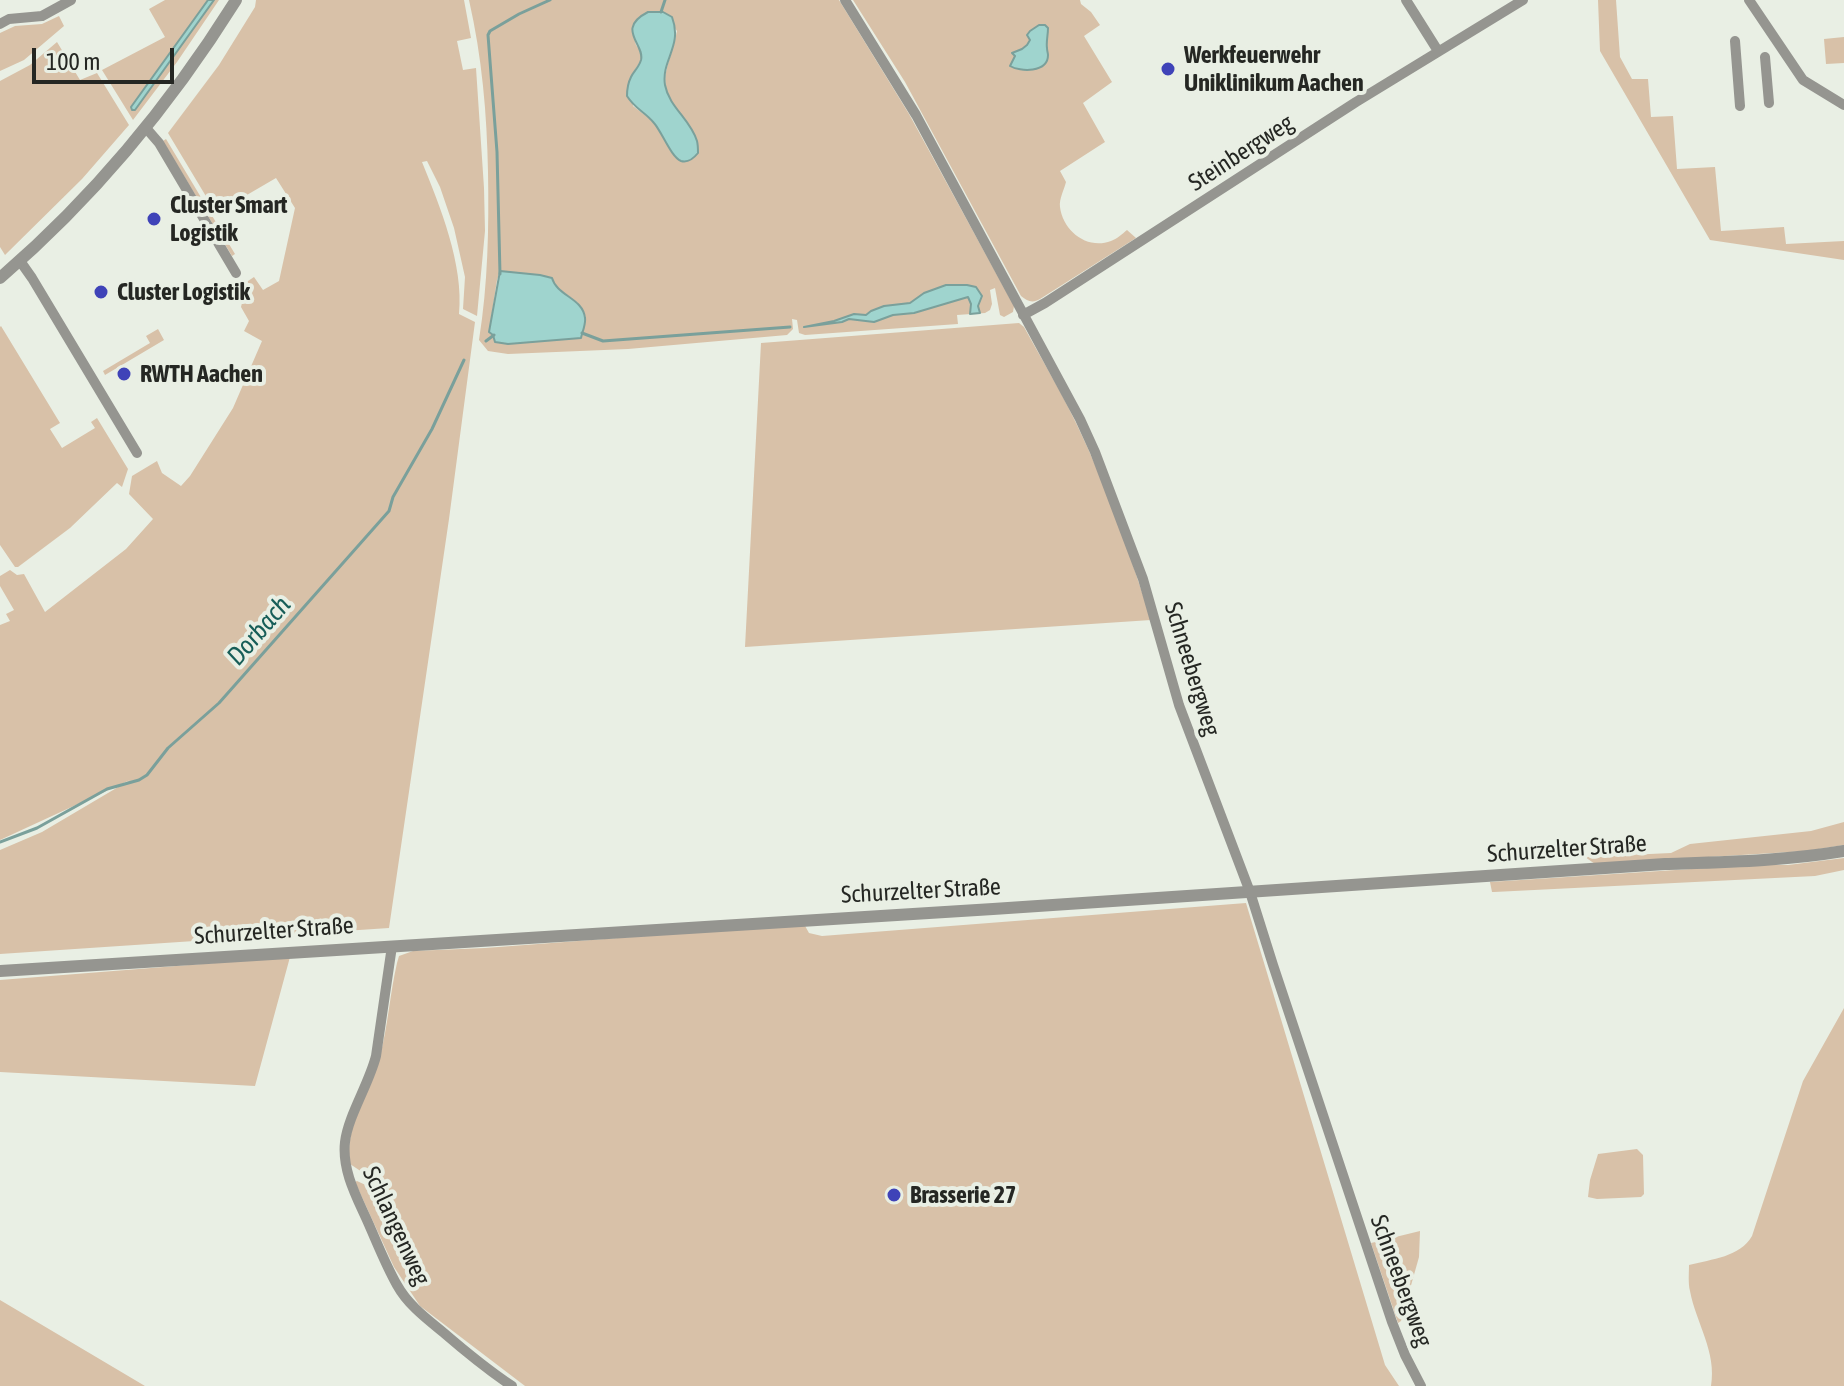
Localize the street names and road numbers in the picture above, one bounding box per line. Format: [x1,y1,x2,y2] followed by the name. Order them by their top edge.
[1183,108,1299,198] street label: Steinbergweg
[1158,599,1226,739] street label: Schneebergweg
[1486,829,1648,869] street label: Schurzelter Straße
[840,872,1002,910] street label: Schurzelter Straße
[193,911,355,951] street label: Schurzelter Straße
[356,1162,436,1290] street label: Schlangenweg
[1364,1211,1438,1351] street label: Schneebergweg

